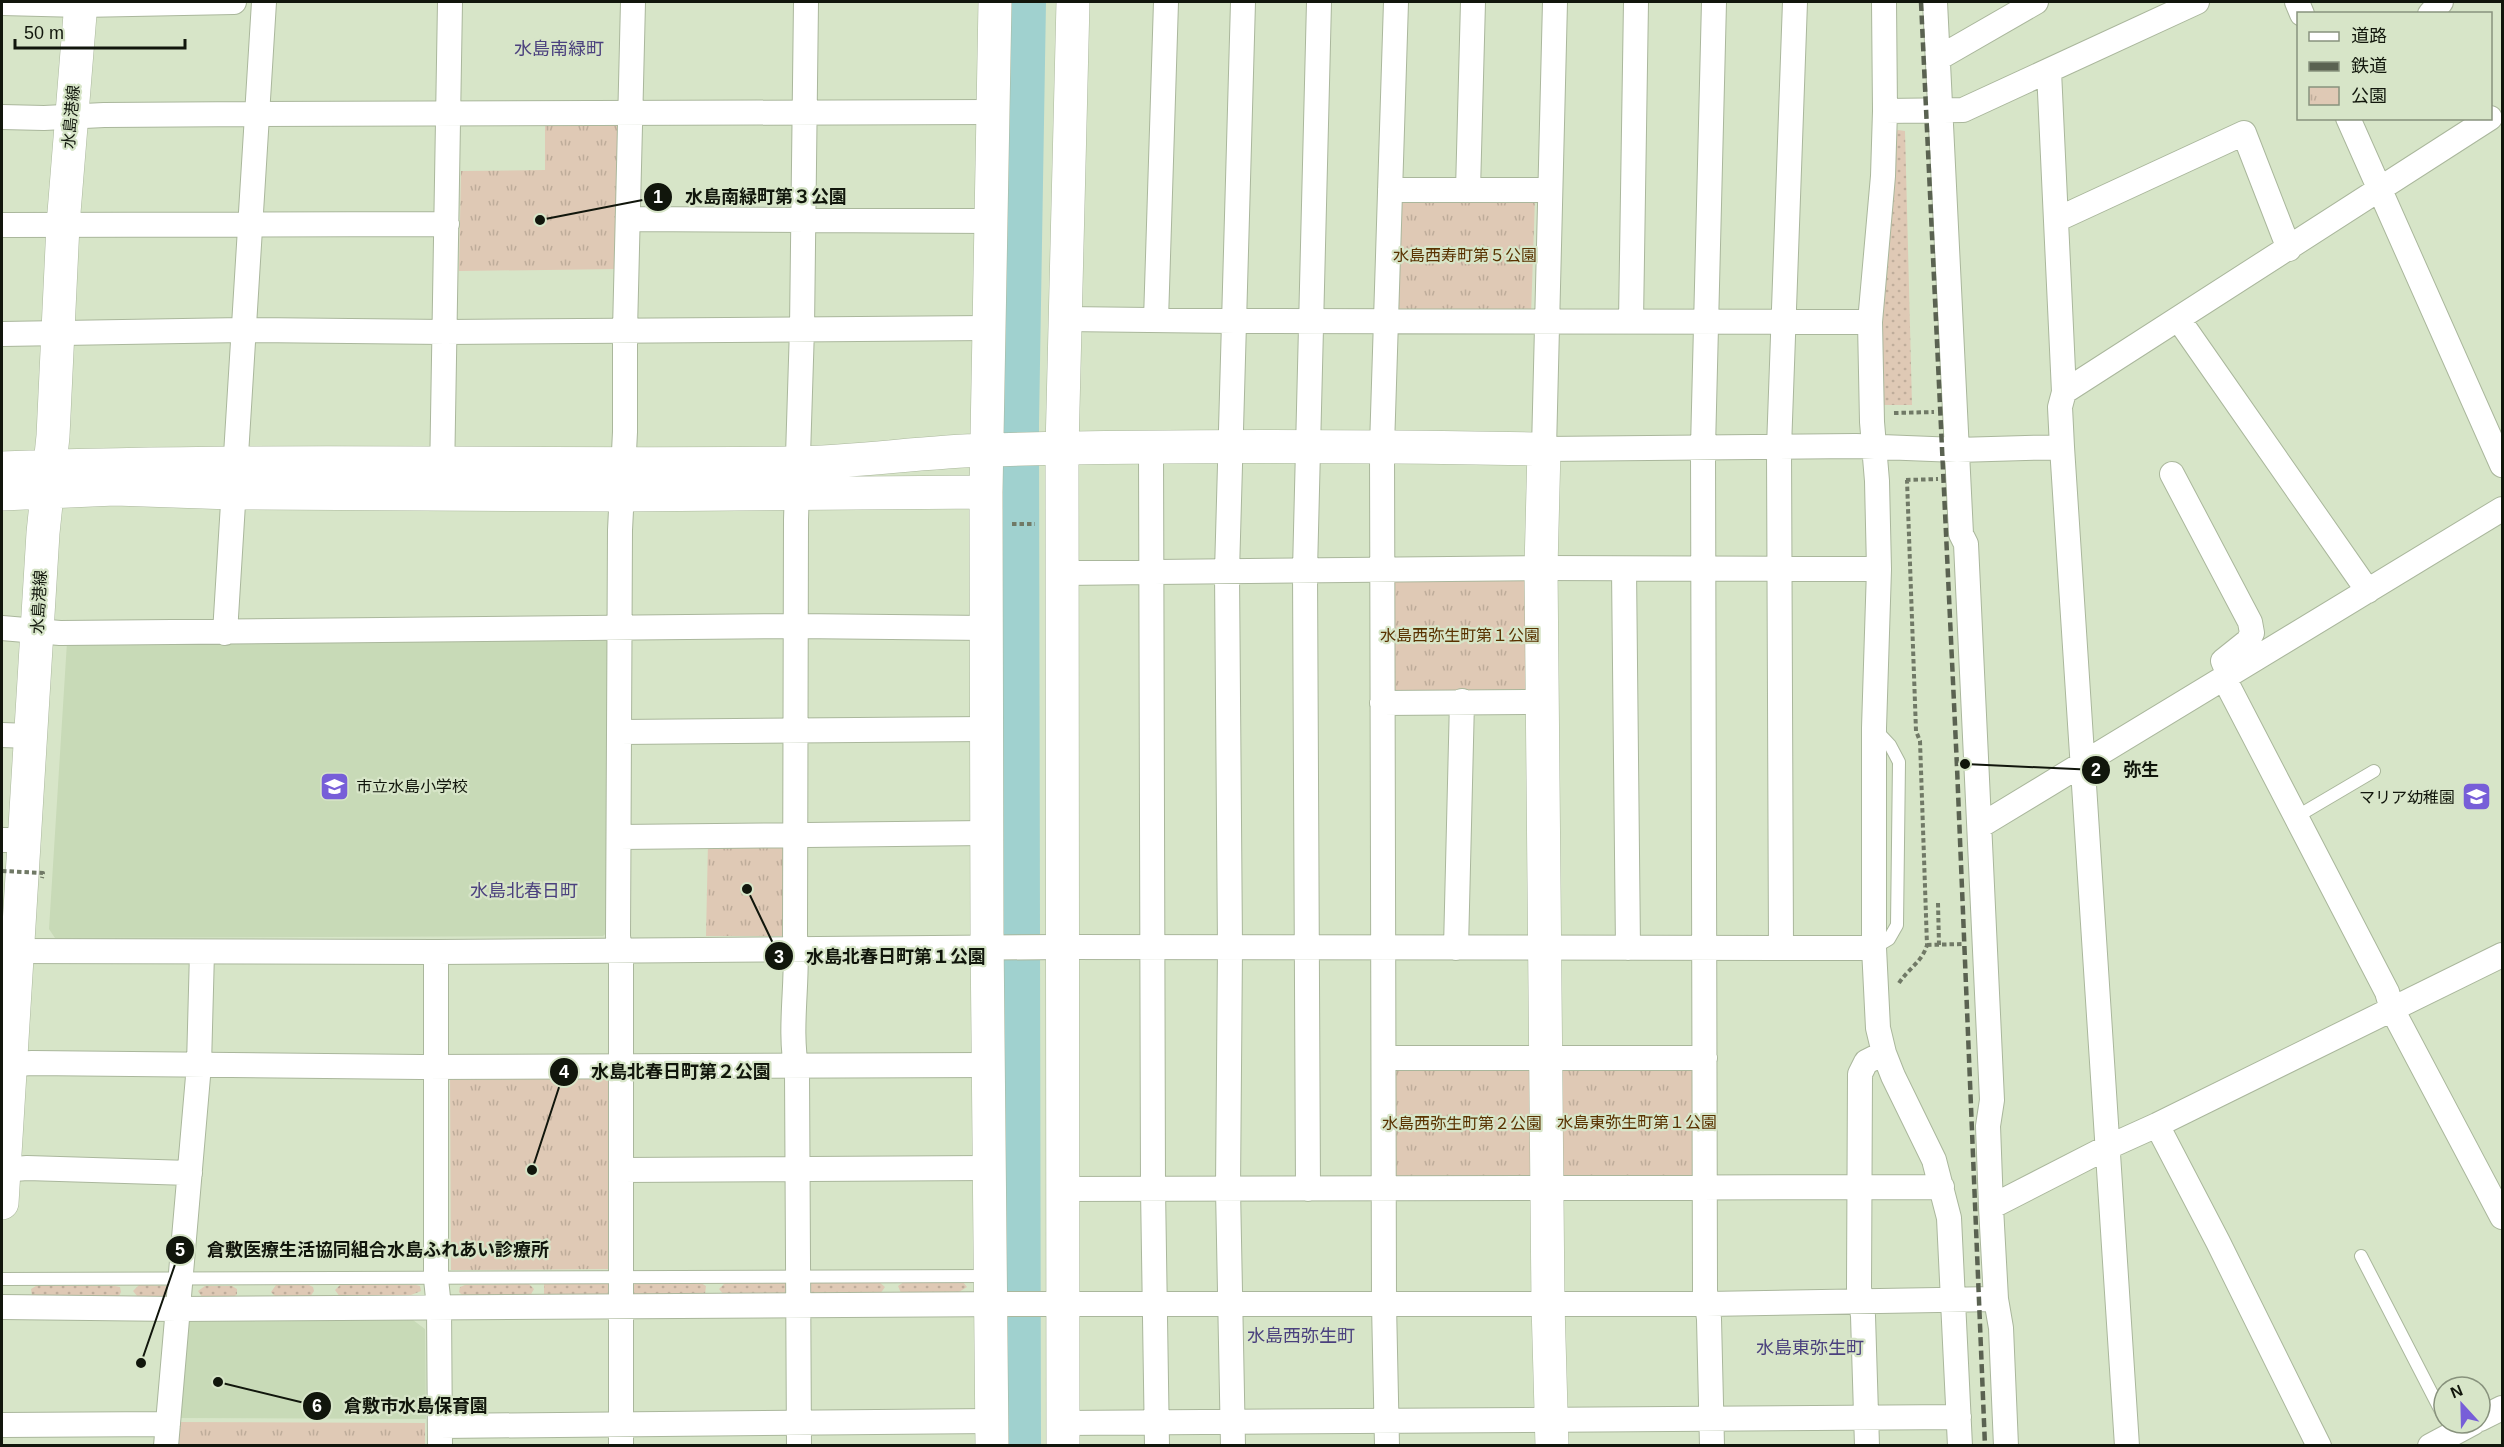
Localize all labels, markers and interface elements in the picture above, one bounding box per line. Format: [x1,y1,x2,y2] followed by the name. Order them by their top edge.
[15,12,184,50] scale bar
[2297,12,2492,120] legend
[24,23,64,43] text: 50 m
[2351,26,2387,46] text: 道路
[514,39,604,59] district label: 水島南緑町
[2351,56,2387,76] text: 鉄道
[60,84,82,150] street label: 水島港線
[2351,86,2387,106] text: 公園
[643,179,859,215] callout: 水島南緑町第３公園
[653,187,663,207] text: 1
[685,187,847,207] text: 水島南緑町第３公園
[1393,247,1537,264] park label: 水島西寿町第５公園
[29,570,49,634] street label: 水島港線
[1380,627,1540,644] park label: 水島西弥生町第１公園
[2081,752,2171,788] callout: 弥生
[2091,760,2101,780] text: 2
[2123,760,2159,780] text: 弥生
[319,770,351,802] school or university icon: 市立水島小学校
[356,778,468,795] place label: 市立水島小学校
[2460,781,2492,813] school or university icon: マリア幼稚園
[2359,789,2455,806] place label: マリア幼稚園
[470,881,578,901] district label: 水島北春日町
[764,938,998,974] callout: 水島北春日町第１公園
[774,947,784,967] text: 3
[806,947,986,967] text: 水島北春日町第１公園
[549,1054,783,1090] callout: 水島北春日町第２公園
[559,1062,569,1082] text: 4
[591,1062,771,1082] text: 水島北春日町第２公園
[1557,1114,1717,1131] park label: 水島東弥生町第１公園
[1382,1115,1542,1132] park label: 水島西弥生町第２公園
[165,1232,561,1268] callout: 倉敷医療生活協同組合水島ふれあい診療所
[175,1240,185,1260] text: 5
[207,1240,549,1260] text: 倉敷医療生活協同組合水島ふれあい診療所
[1247,1326,1355,1346] district label: 水島西弥生町
[1756,1338,1864,1358] district label: 水島東弥生町
[2432,1375,2492,1435] north arrow
[2448,1382,2465,1402] text: N
[302,1388,500,1424] callout: 倉敷市水島保育園
[312,1396,322,1416] text: 6
[344,1396,488,1416] text: 倉敷市水島保育園

